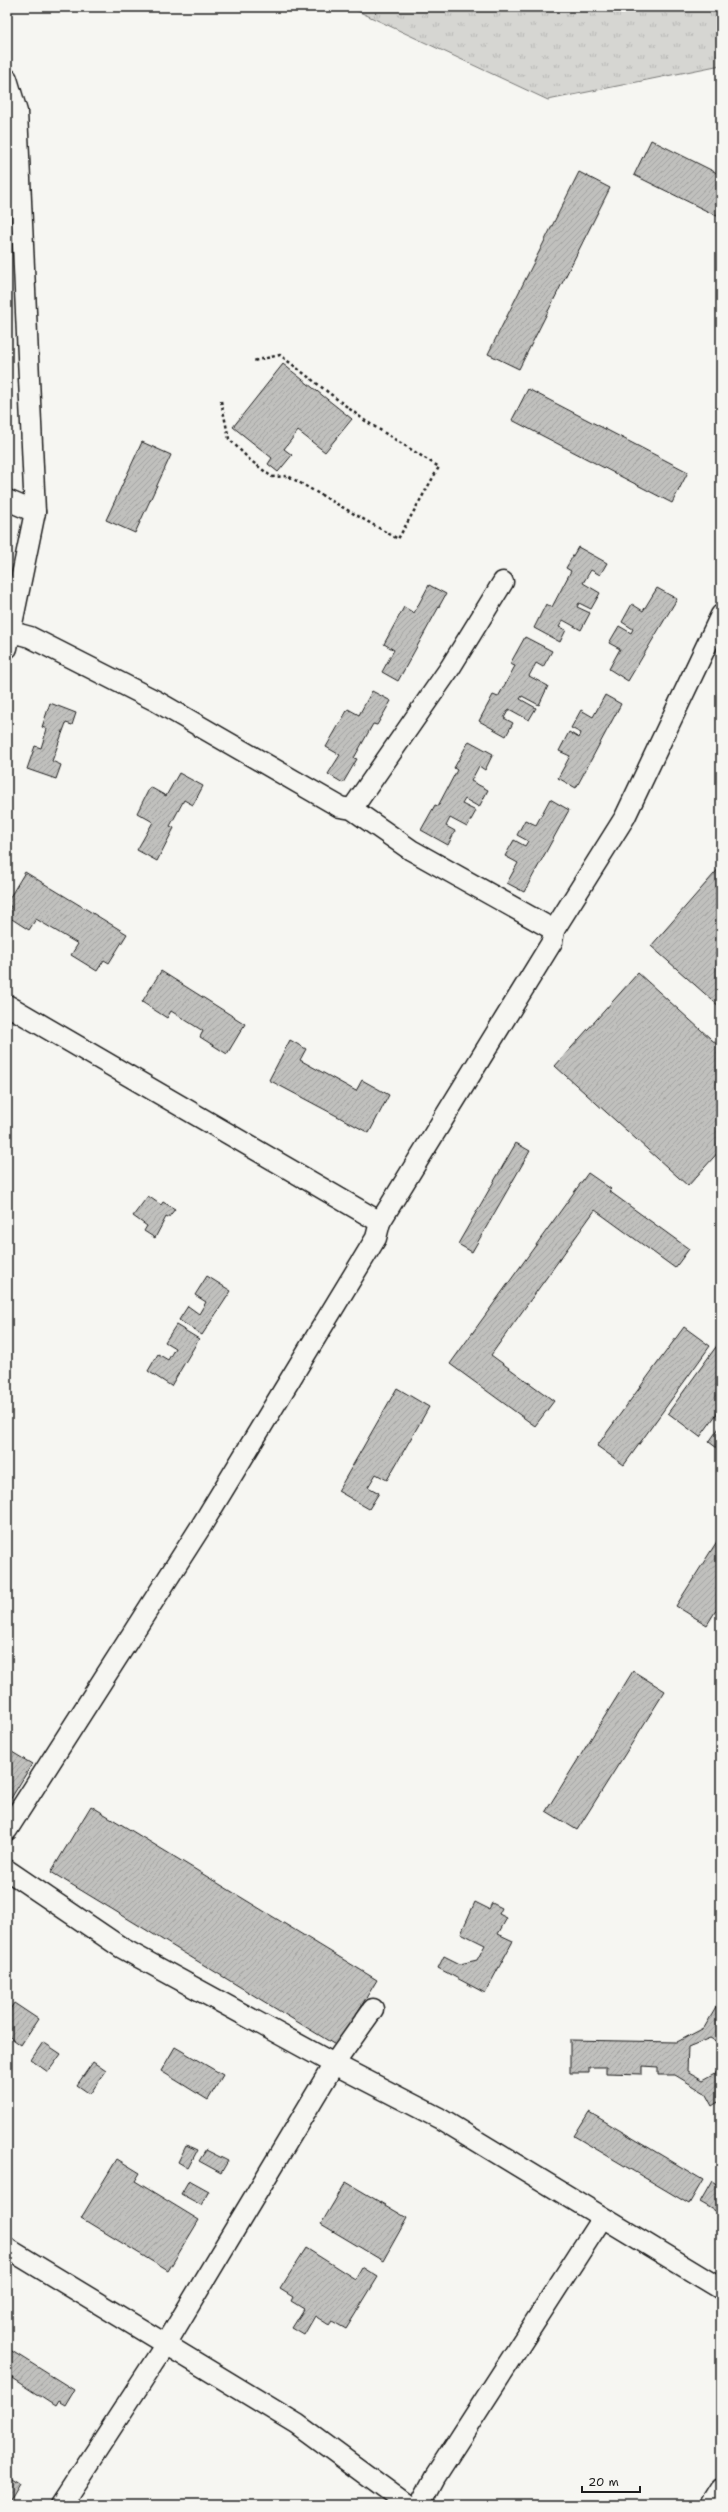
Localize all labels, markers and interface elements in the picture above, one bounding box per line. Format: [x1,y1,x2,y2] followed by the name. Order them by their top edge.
[582,2468,640,2494] scale bar
[588,2474,619,2490] text: 20 m

